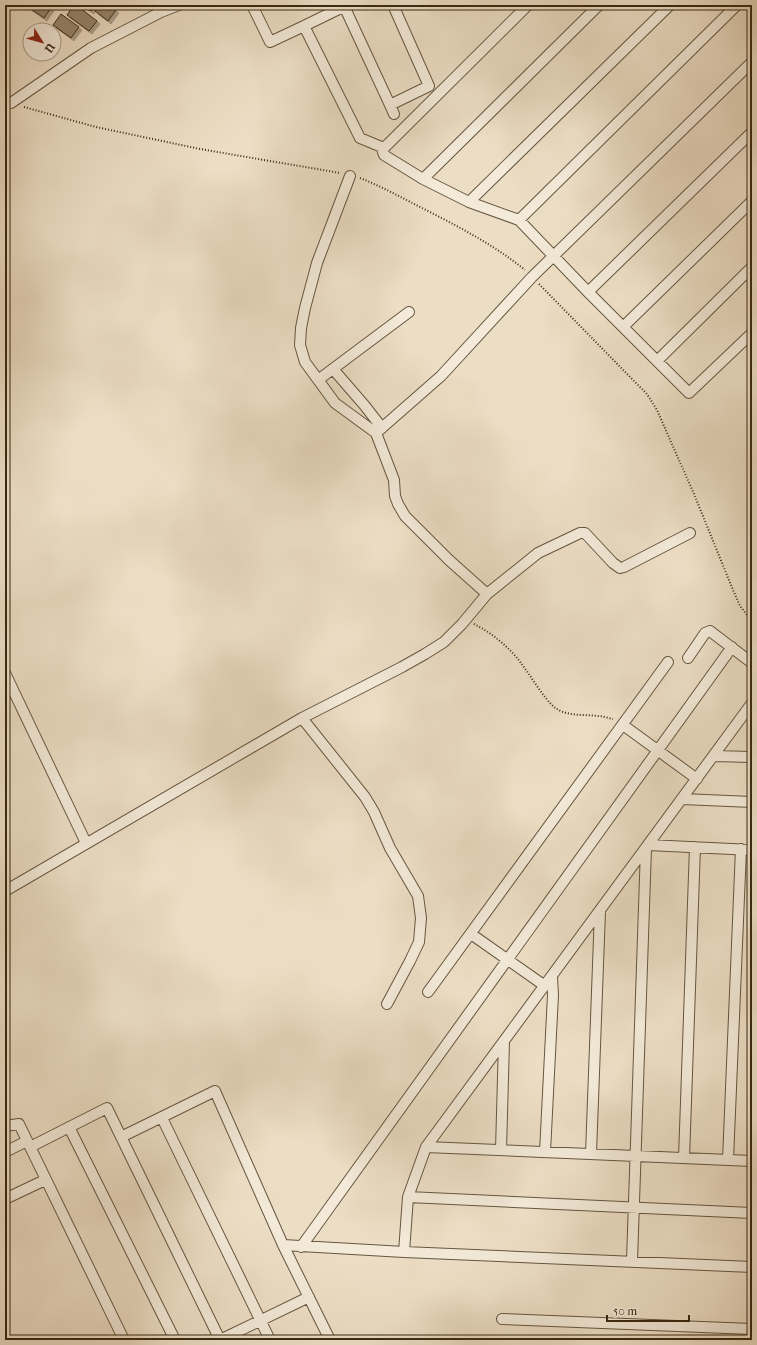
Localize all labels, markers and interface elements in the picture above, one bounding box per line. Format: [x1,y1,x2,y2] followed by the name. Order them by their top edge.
[22,22,62,62] north arrow
[42,40,58,55] text: U
[607,1297,689,1323] scale bar
[613,1304,637,1318] text: 50 m

